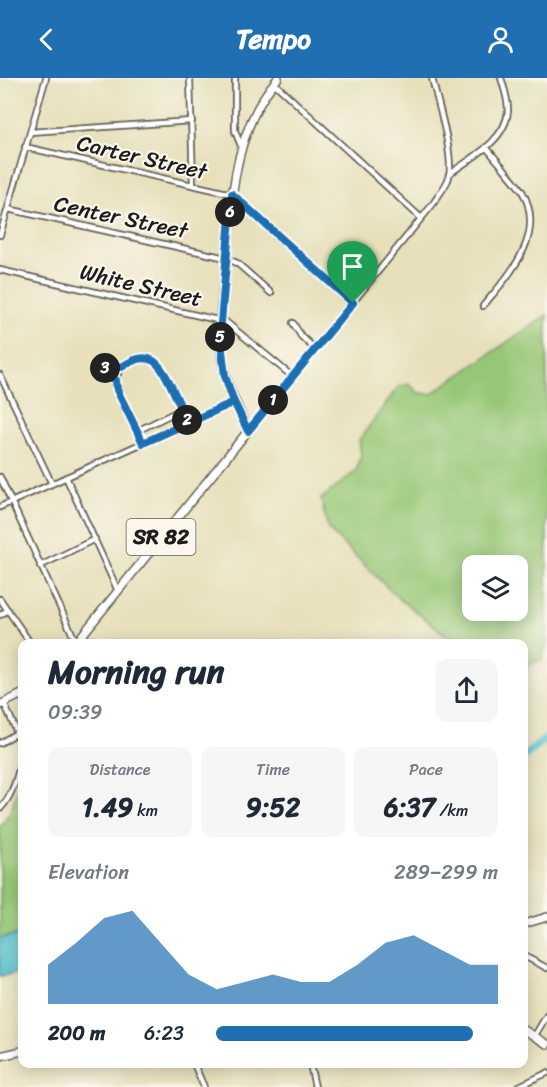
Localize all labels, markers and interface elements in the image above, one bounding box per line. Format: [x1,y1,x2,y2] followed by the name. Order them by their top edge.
[236,15,311,63] text: Tempo
[30,23,63,56] icon: back
[484,23,517,56] icon: person
[73,123,212,191] street label: Carter Street
[51,184,193,250] street label: Center Street
[215,197,245,227] pin: 6
[225,197,235,226] text: 6
[327,241,378,303] pin
[336,250,369,283] icon: arrive
[76,252,206,318] street label: White Street
[205,322,235,352] pin: 5
[215,322,225,351] text: 5
[90,353,120,383] pin: 3
[101,353,109,382] text: 3
[258,385,288,415] pin: 1
[270,385,276,414] text: 1
[172,405,202,435] pin: 2
[182,405,192,434] text: 2
[126,519,195,555] road number: SR 82
[462,555,528,621] map controls
[462,555,528,621] button: layers
[48,643,224,701] text: Morning run
[435,659,498,722] button: share
[48,695,102,730] text: 09:39
[90,755,150,784] text: Distance
[256,755,290,784] text: Time
[409,755,443,784] text: Pace
[82,784,133,830] text: 1.49
[246,784,300,830] text: 9:52
[384,784,435,830] text: 6:37
[133,796,158,825] text: km
[435,796,468,825] text: /km
[48,855,129,890] text: Elevation
[394,855,498,890] text: 289–299 m
[48,1016,105,1051] text: 200 m
[144,1016,184,1051] text: 6:23

